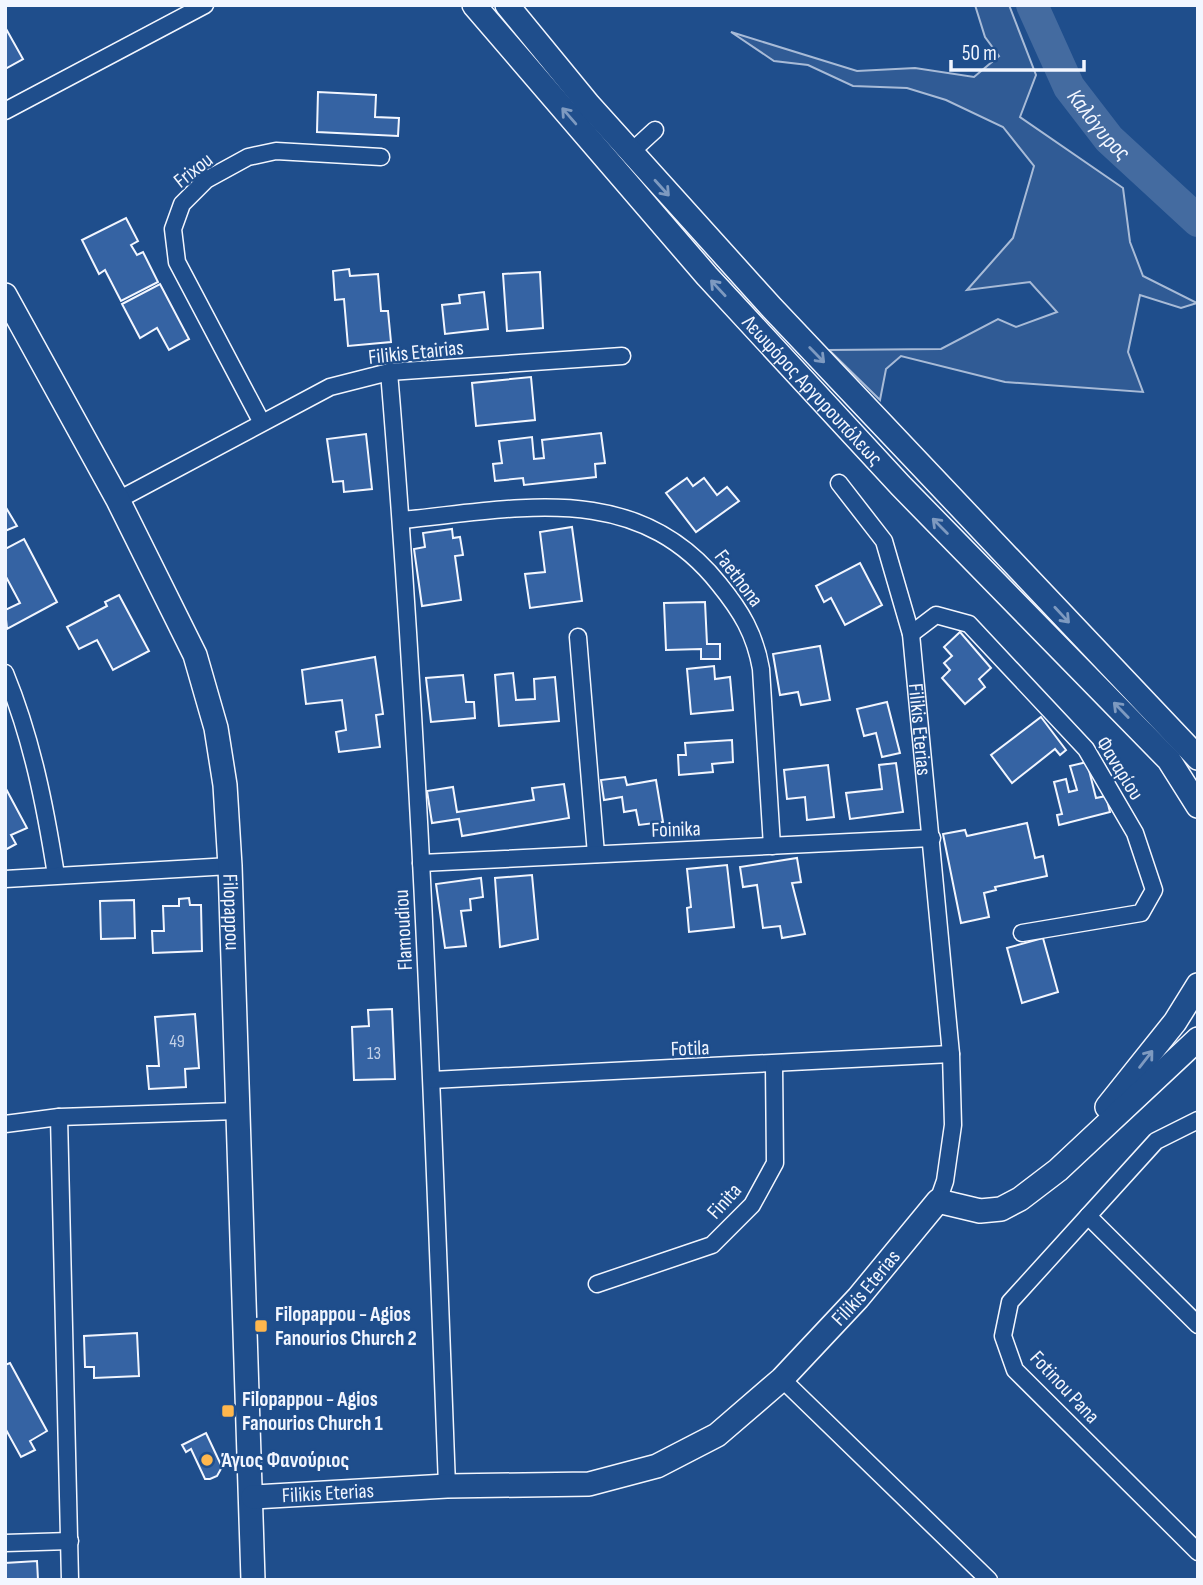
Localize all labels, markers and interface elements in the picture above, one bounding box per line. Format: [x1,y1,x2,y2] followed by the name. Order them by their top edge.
[951,28,1084,72] scale bar
[962,41,997,66] text: 50 m
[1061,84,1136,167] water label: Καλόγυρος
[560,108,577,125] one-way arrow
[169,147,218,193] street label: Frixou
[654,178,670,196] one-way arrow
[710,279,726,297] one-way arrow
[736,310,888,471] street label: Λεωφόρος Αργυρουπόλεως
[367,335,465,370] street label: Filikis Etairias
[808,346,825,363] one-way arrow
[932,517,949,534] one-way arrow
[709,545,768,612] street label: Faethona
[1053,606,1070,624] one-way arrow
[903,682,936,776] street label: Filikis Eterias
[1113,702,1130,719] one-way arrow
[1090,732,1149,805] street label: Φαναρίου
[651,816,701,843] street label: Foinika
[217,873,245,951] street label: Filopappou
[389,889,418,971] street label: Flamoudiou
[169,1031,185,1052] house number: 49
[670,1035,710,1062] street label: Fotila
[367,1043,381,1064] house number: 13
[1138,1050,1153,1069] one-way arrow
[702,1178,747,1224] street label: Finita
[827,1245,906,1331] street label: Filikis Eterias
[275,1302,417,1351] place label: Filopappou - Agios Fanourios Church 2
[253,1318,269,1334] marker: Filopappou - Agios Fanourios Church 2
[1025,1346,1105,1429] street label: Fotinou Pana
[242,1387,383,1436] place label: Filopappou - Agios Fanourios Church 1
[220,1403,236,1419] marker: Filopappou - Agios Fanourios Church 1
[221,1448,350,1473] place label: Άγιος Φανούριος
[199,1452,215,1468] marker: Άγιος Φανούριος
[281,1478,375,1508] street label: Filikis Eterias

